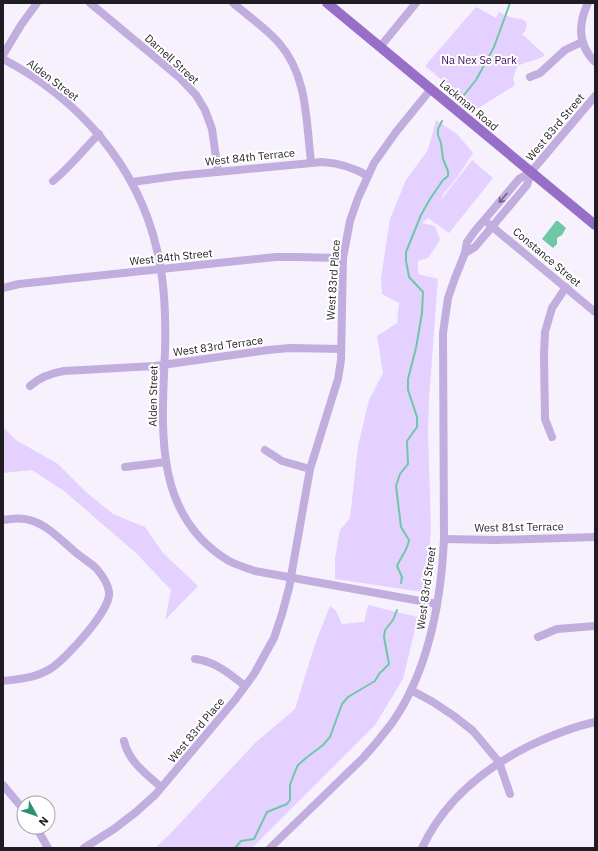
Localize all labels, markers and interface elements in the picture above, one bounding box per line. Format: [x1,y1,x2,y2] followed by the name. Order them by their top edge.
[142,31,202,87] street label: Darnell Street
[441,53,517,67] park label: Na Nex Se Park
[24,56,82,104] street label: Alden Street
[437,76,501,134] street label: Lackman Road
[523,90,587,164] street label: West 83rd Street
[204,145,296,169] street label: West 84th Terrace
[498,192,507,203] one-way arrow
[510,224,584,290] street label: Constance Street
[323,239,343,321] street label: West 83rd Place
[129,246,213,268] street label: West 84th Street
[172,333,264,359] street label: West 83rd Terrace
[145,365,161,427] street label: Alden Street
[474,519,564,535] street label: West 81st Terrace
[413,545,439,630] street label: West 83rd Street
[165,695,227,765] street label: West 83rd Place
[16,795,56,835] north arrow
[36,814,52,829] text: N

